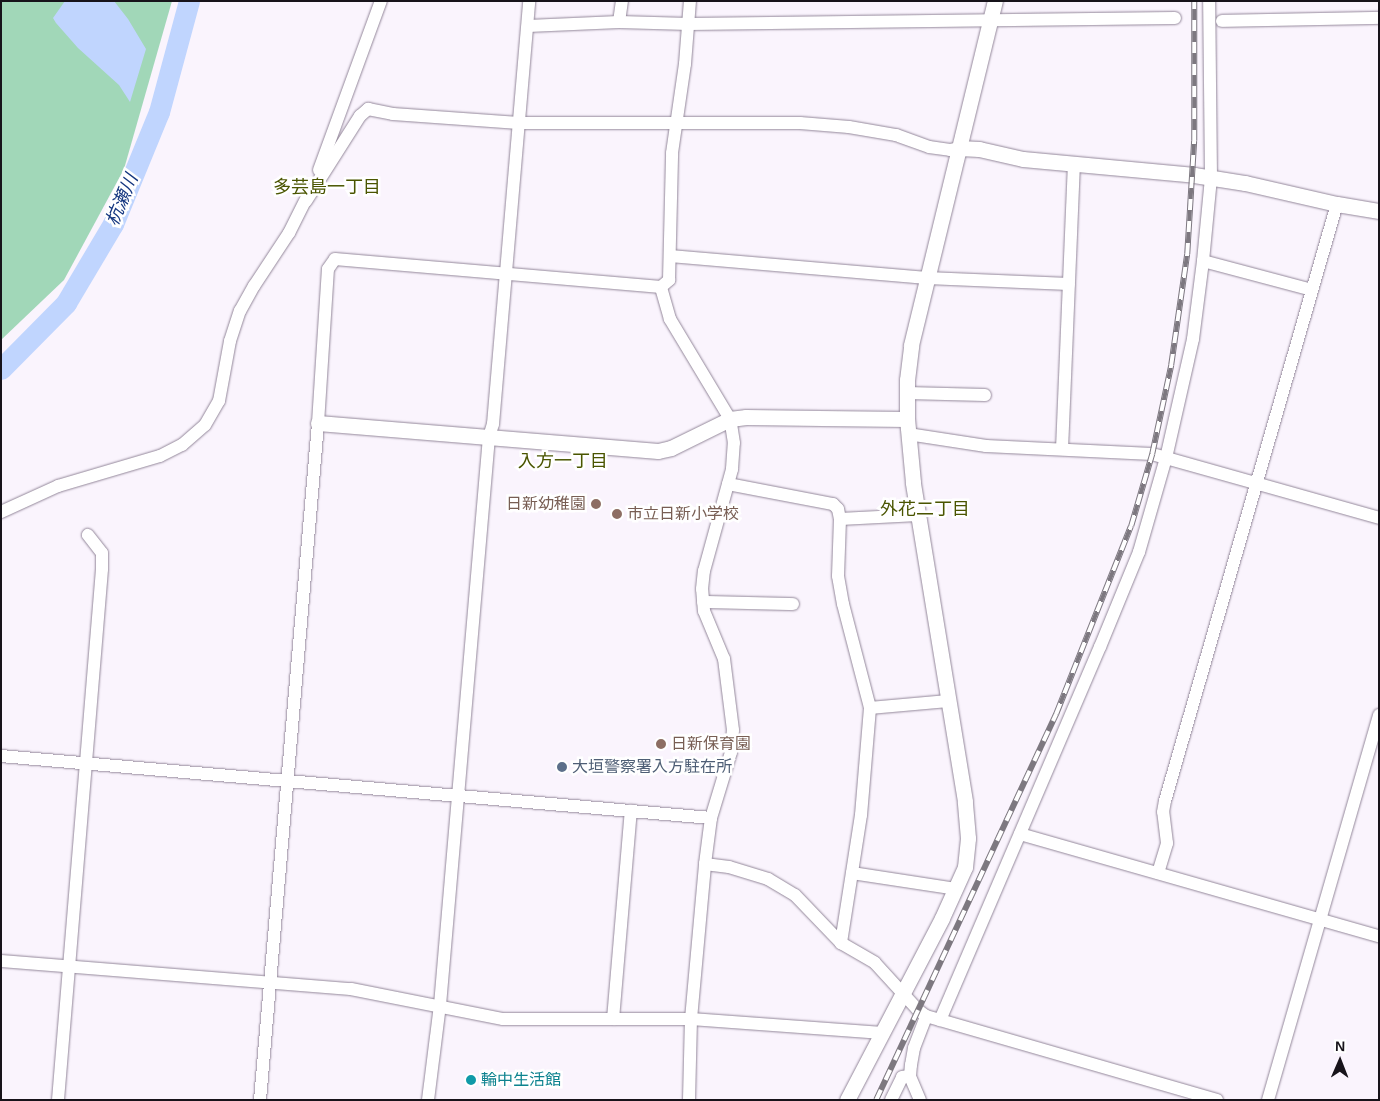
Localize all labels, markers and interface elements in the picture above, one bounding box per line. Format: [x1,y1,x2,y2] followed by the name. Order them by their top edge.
[102,171,142,229] water label: 杭瀬川
[273,176,381,198] district label: 多芸島一丁目
[518,450,608,472] district label: 入方一丁目
[506,494,586,514] place label: 日新幼稚園
[590,498,602,510] marker: 日新幼稚園
[880,498,970,520] district label: 外花二丁目
[627,504,739,524] place label: 市立日新小学校
[611,508,623,520] marker: 市立日新小学校
[671,734,751,754] place label: 日新保育園
[655,738,667,750] marker: 日新保育園
[572,757,732,777] place label: 大垣警察署入方駐在所
[556,761,568,773] marker: 大垣警察署入方駐在所
[1315,1036,1365,1086] north arrow
[1335,1038,1345,1054] text: N
[481,1070,561,1090] place label: 輪中生活館
[465,1074,477,1086] marker: 輪中生活館

